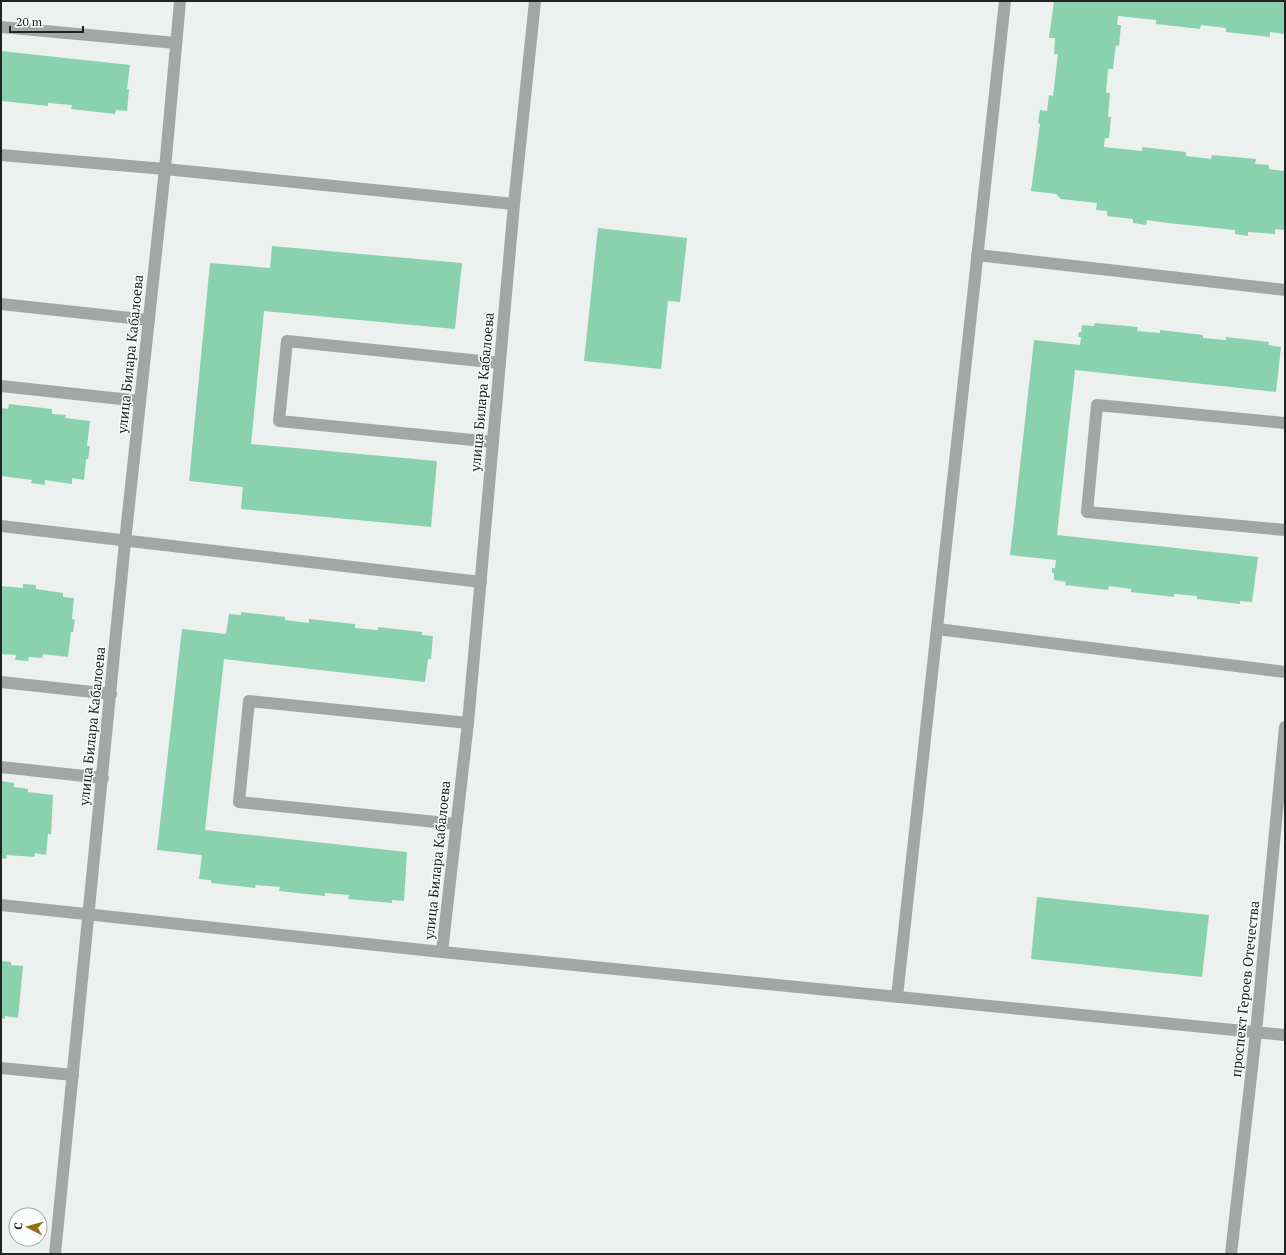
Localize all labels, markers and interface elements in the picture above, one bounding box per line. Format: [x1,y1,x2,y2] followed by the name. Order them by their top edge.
[10,8,83,34] scale bar
[16,14,43,29] text: 20 m
[112,274,147,435] street label: улица Билара Кабалоева
[465,312,498,473] street label: улица Билара Кабалоева
[74,646,109,807] street label: улица Билара Кабалоева
[419,780,454,941] street label: улица Билара Кабалоева
[1226,900,1263,1078] street label: проспект Героев Отечества
[8,1207,48,1247] north arrow
[11,1222,25,1230] text: С

